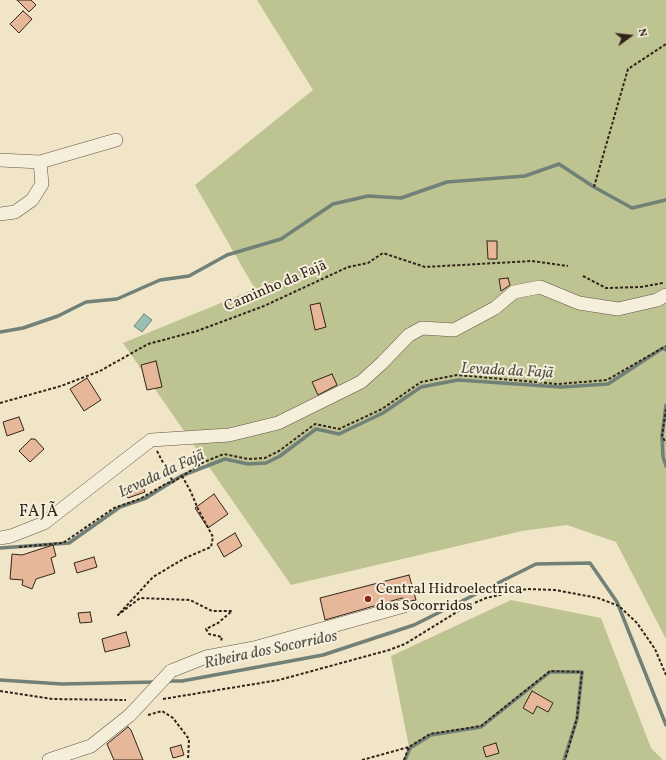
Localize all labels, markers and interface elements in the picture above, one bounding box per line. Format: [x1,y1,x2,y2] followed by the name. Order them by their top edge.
[610,16,650,56] north arrow
[634,27,650,39] text: N
[222,257,330,317] street label: Caminho da Fajã
[460,360,554,384] water label: Levada da Fajã
[116,447,208,503] water label: Levada da Fajã
[19,503,59,523] district label: FAJÃ
[376,581,523,616] place label: Central Hidroelectrica dos Socorridos
[363,594,373,604] marker: Central Hidroelectrica dos Socorridos
[203,627,339,675] water label: Ribeira dos Socorridos

